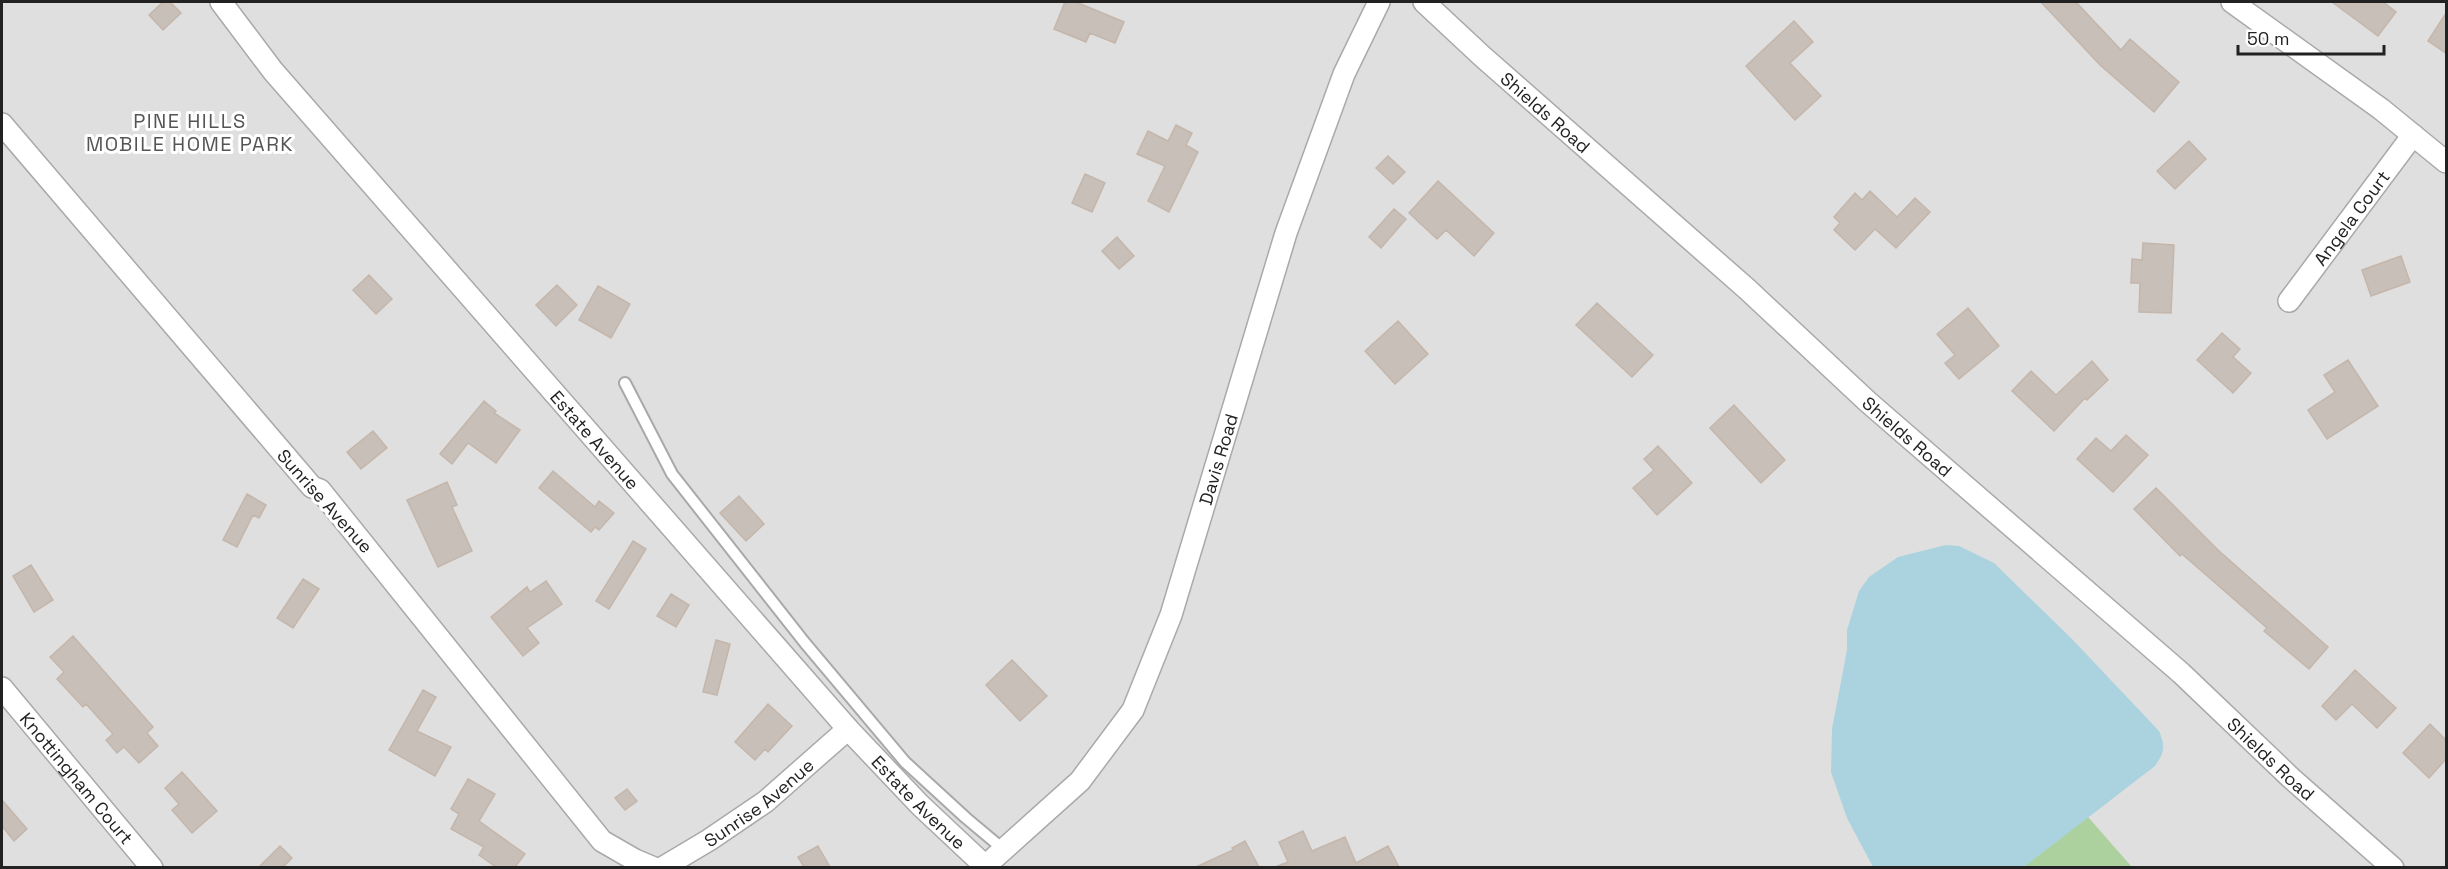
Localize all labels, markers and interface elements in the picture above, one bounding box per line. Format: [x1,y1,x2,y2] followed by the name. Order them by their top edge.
[2238,18,2384,56] scale bar
[2247,27,2289,50] text: 50 m
[1496,67,1595,157] street label: Shields Road
[86,108,294,157] district label: PINE HILLS MOBILE HOME PARK
[2308,166,2394,270] street label: Angela Court
[546,385,645,494] street label: Estate Avenue
[1858,391,1957,481] street label: Shields Road
[1193,411,1243,508] street label: Davis Road
[272,444,378,558] street label: Sunrise Avenue
[15,707,138,848] street label: Knottingham Court
[2223,712,2320,805] street label: Shields Road
[867,750,971,854] street label: Estate Avenue
[699,753,818,852] street label: Sunrise Avenue

